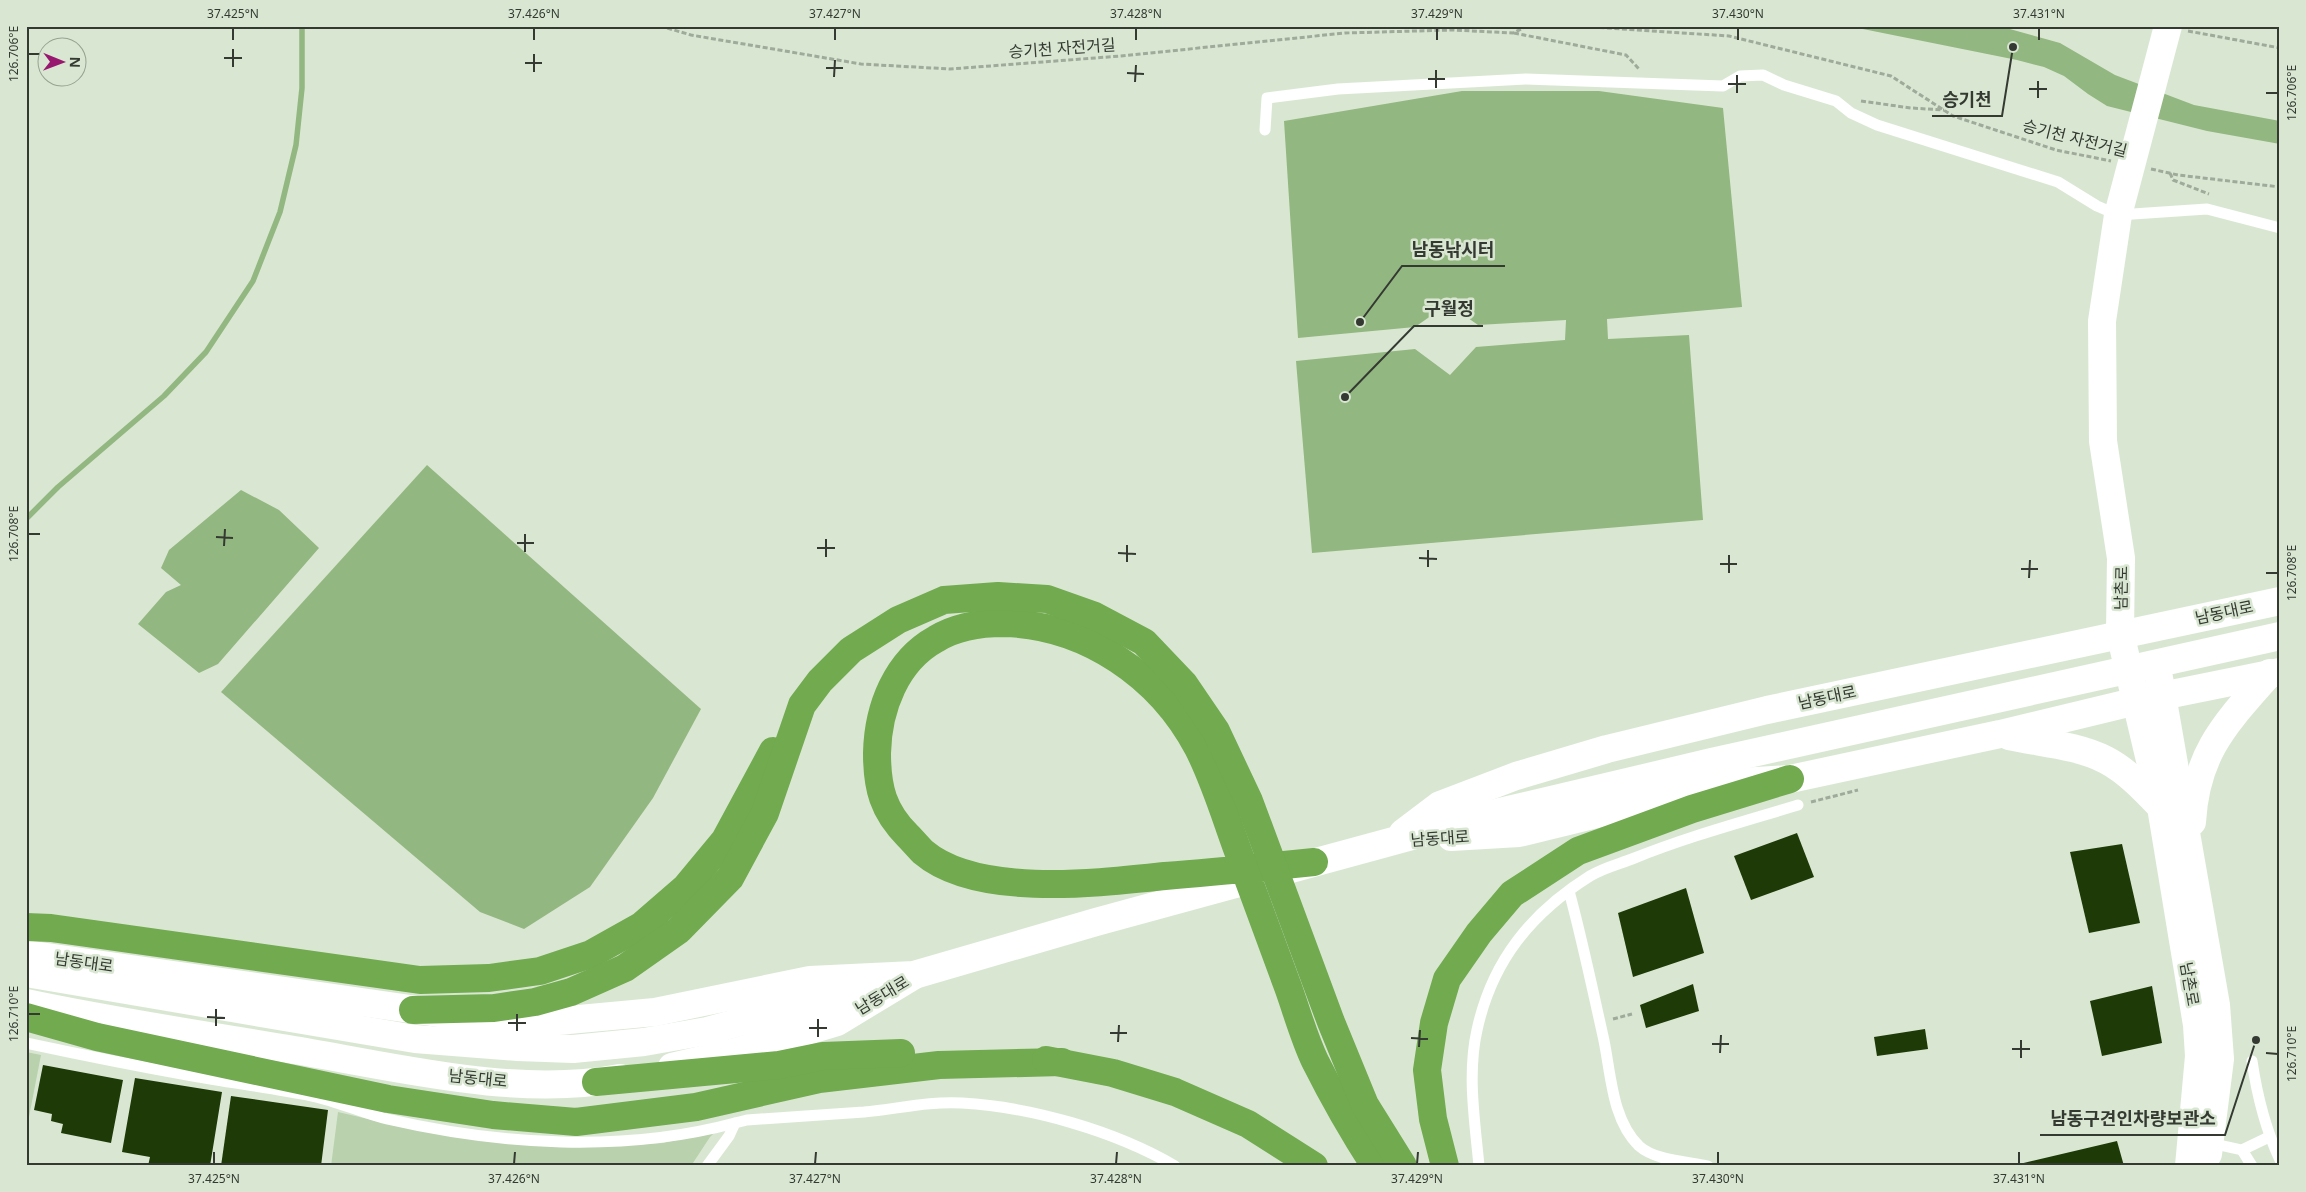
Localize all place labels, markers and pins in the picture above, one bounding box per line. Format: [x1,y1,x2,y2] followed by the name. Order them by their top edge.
[1932,83,2002,116] callout: 승기천
[1402,233,1505,266] callout: 남동낚시터
[1414,293,1483,326] callout: 구월정
[2040,1102,2225,1135] callout: 남동구견인차량보관소

